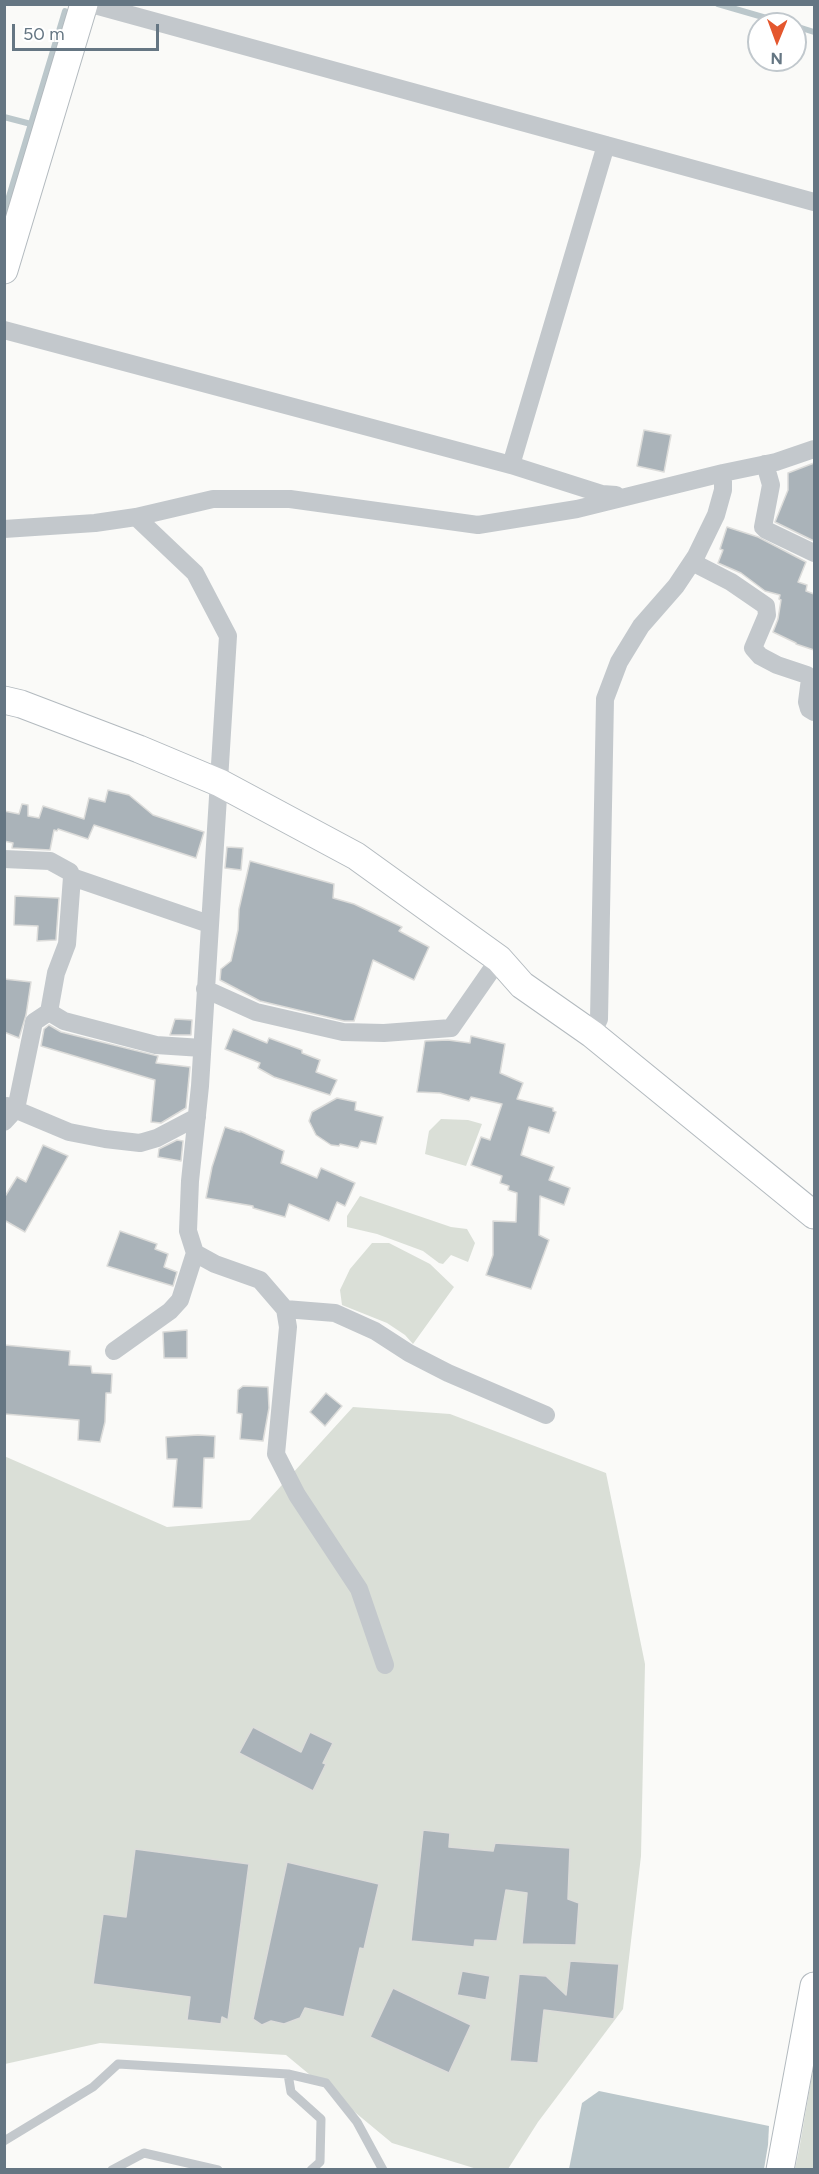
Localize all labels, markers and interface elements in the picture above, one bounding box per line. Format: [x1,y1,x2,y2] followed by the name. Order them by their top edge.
[15,12,162,50] scale bar
[747,12,807,72] north arrow
[23,23,65,45] text: 50 m
[770,49,783,68] text: N

